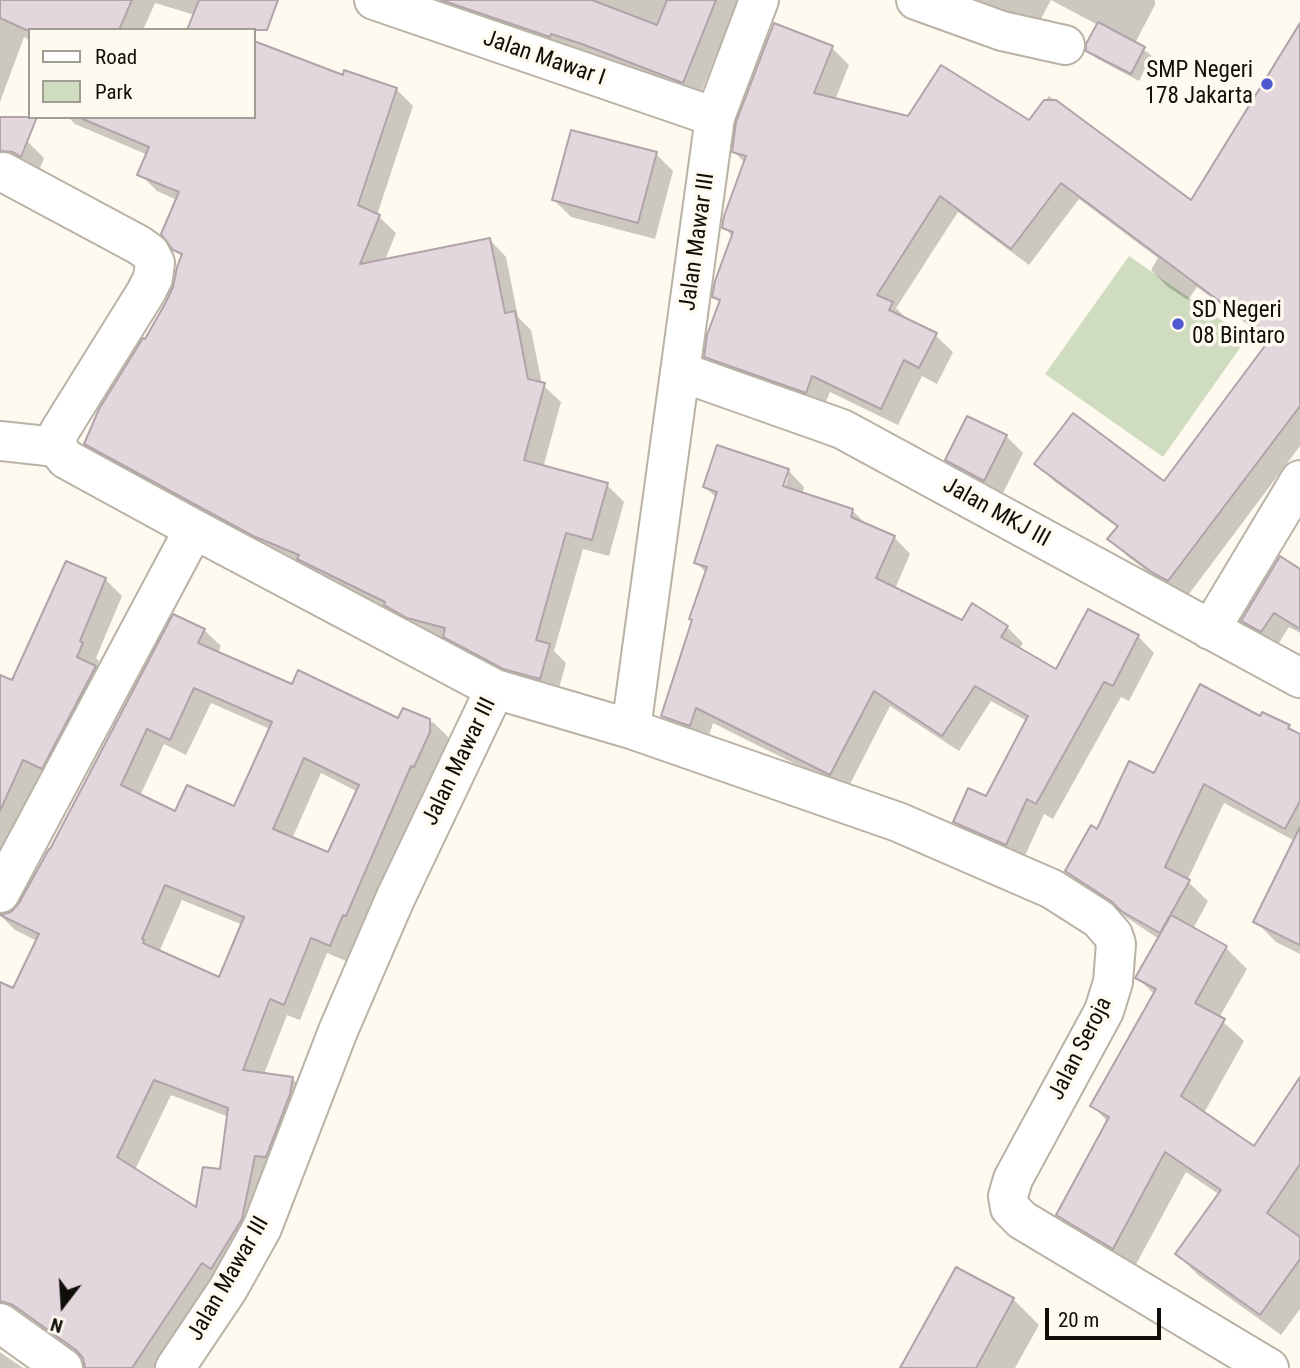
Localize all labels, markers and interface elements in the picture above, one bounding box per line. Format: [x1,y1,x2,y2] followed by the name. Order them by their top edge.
[479,25,609,93] street label: Jalan Mawar I
[28,28,256,119] legend
[95,45,137,69] text: Road
[1145,57,1253,111] place label: SMP Negeri 178 Jakarta
[1259,76,1275,92] marker: SMP Negeri 178 Jakarta
[95,80,132,104] text: Park
[675,171,721,313] street label: Jalan Mawar III
[1192,297,1285,351] place label: SD Negeri 08 Bintaro
[1170,316,1186,332] marker: SD Negeri 08 Bintaro
[938,472,1054,554] street label: Jalan MKJ III
[417,694,503,830] street label: Jalan Mawar III
[1043,993,1119,1105] street label: Jalan Seroja
[182,1212,276,1346] street label: Jalan Mawar III
[28,1270,98,1340] north arrow
[1048,1294,1164,1338] scale bar
[1058,1308,1099,1332] text: 20 m
[48,1313,66,1338] text: N

